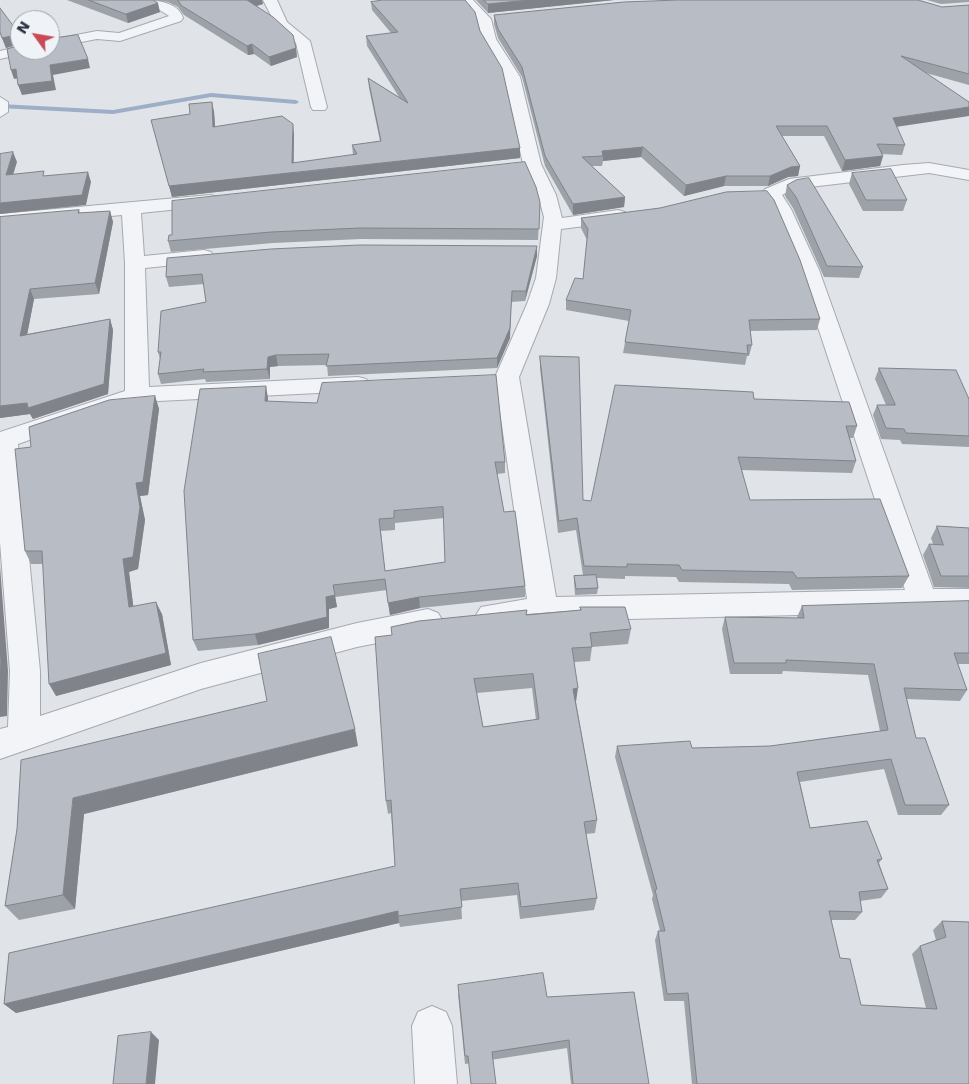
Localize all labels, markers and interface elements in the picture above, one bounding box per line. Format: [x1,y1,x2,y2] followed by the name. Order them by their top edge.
[10,10,60,60] north arrow
[13,18,33,37] text: N

